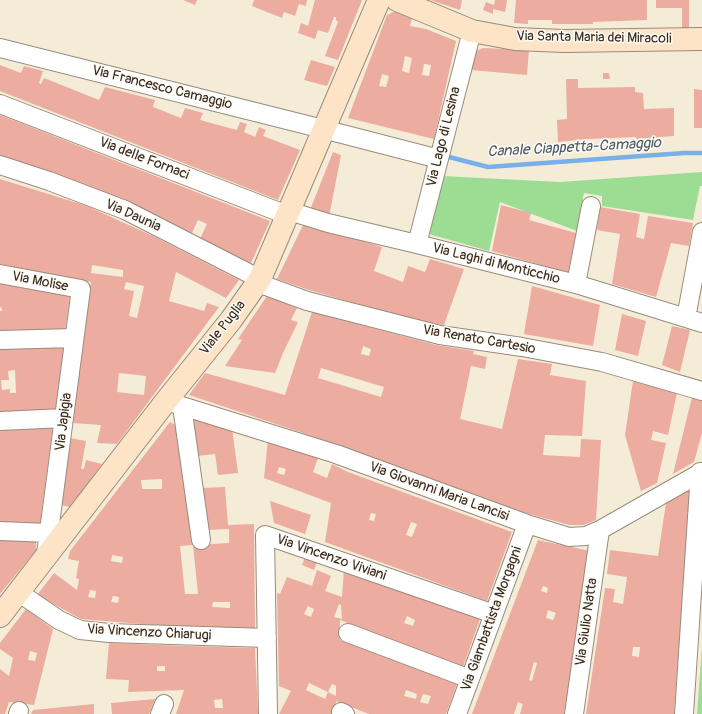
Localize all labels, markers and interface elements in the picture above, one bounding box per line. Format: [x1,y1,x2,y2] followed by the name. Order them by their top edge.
[516,28,672,48] street label: Via Santa Maria dei Miracoli
[90,62,234,114] street label: Via Francesco Camaggio
[423,85,465,189] street label: Via Lago di Lesina
[97,134,191,184] street label: Via delle Fornaci
[487,134,661,162] water label: Canale Ciappetta-Camaggio
[102,196,164,236] street label: Via Daunia
[430,240,562,288] street label: Via Laghi di Monticchio
[10,268,70,296] street label: Via Molise
[196,297,250,359] street label: Viale Puglia
[421,322,537,358] street label: Via Renato Cartesio
[52,392,76,452] street label: Via Japigia
[367,459,511,525] street label: Via Giovanni Maria Lancisi
[274,531,388,585] street label: Via Vincenzo Viviani
[458,544,526,694] street label: Via Giambattista Morgagni
[572,577,602,667] street label: Via Giulio Natta
[86,621,212,645] street label: Via Vincenzo Chiarugi

